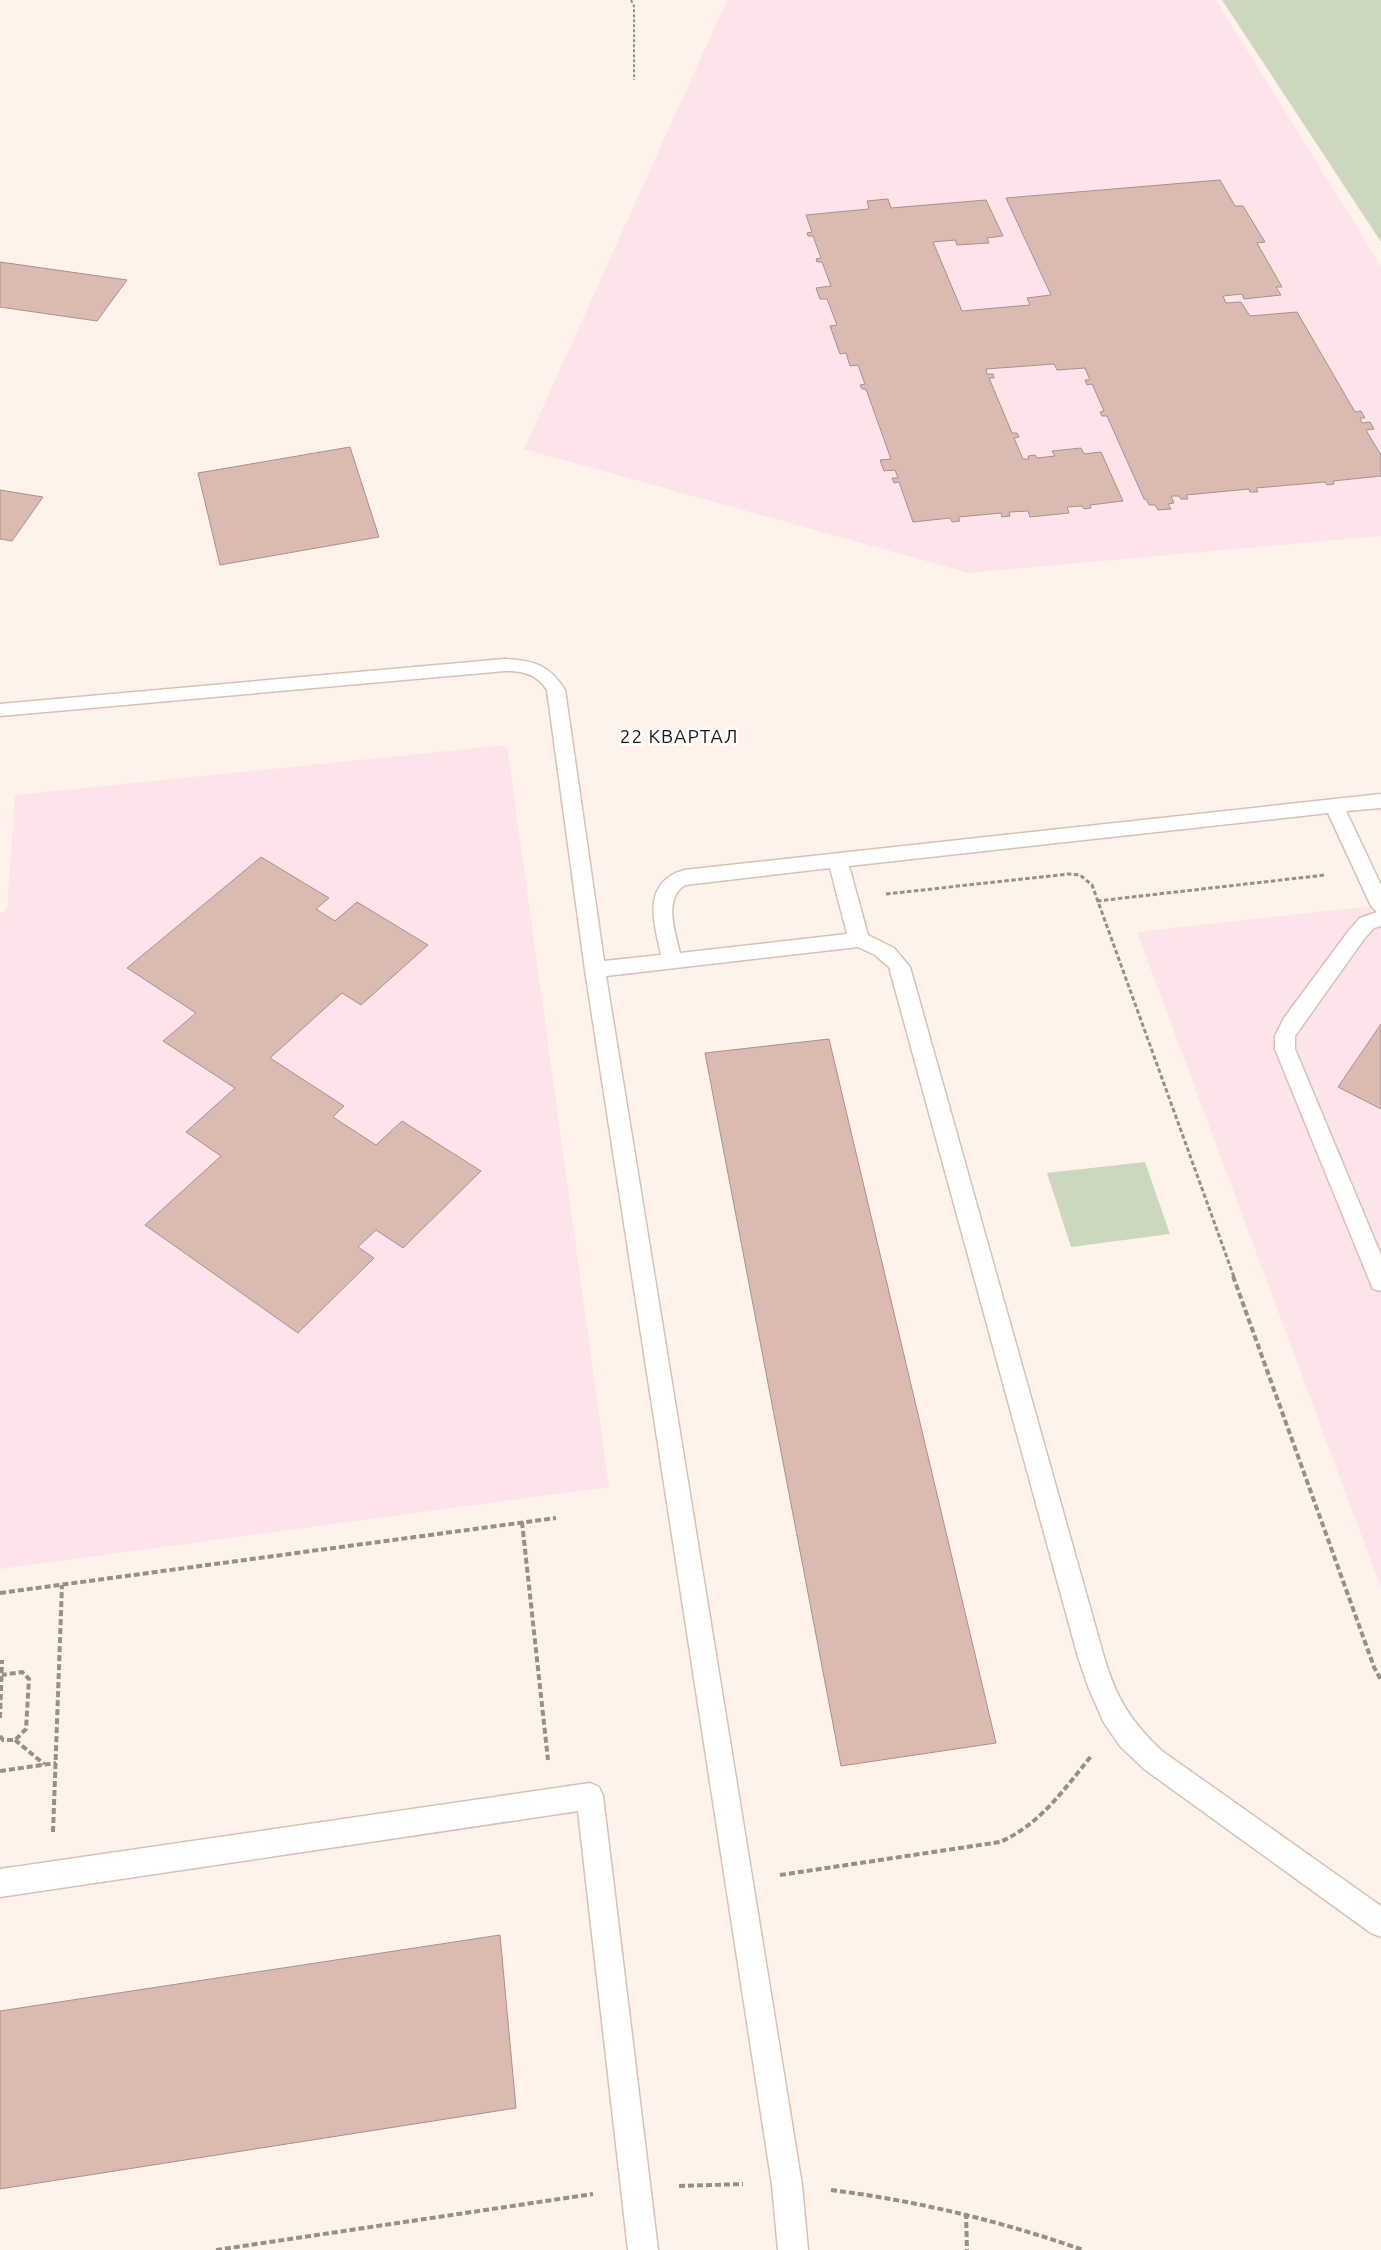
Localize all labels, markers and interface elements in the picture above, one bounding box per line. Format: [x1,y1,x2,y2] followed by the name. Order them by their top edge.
[620,725,738,747] district label: 22 КВАРТАЛ

